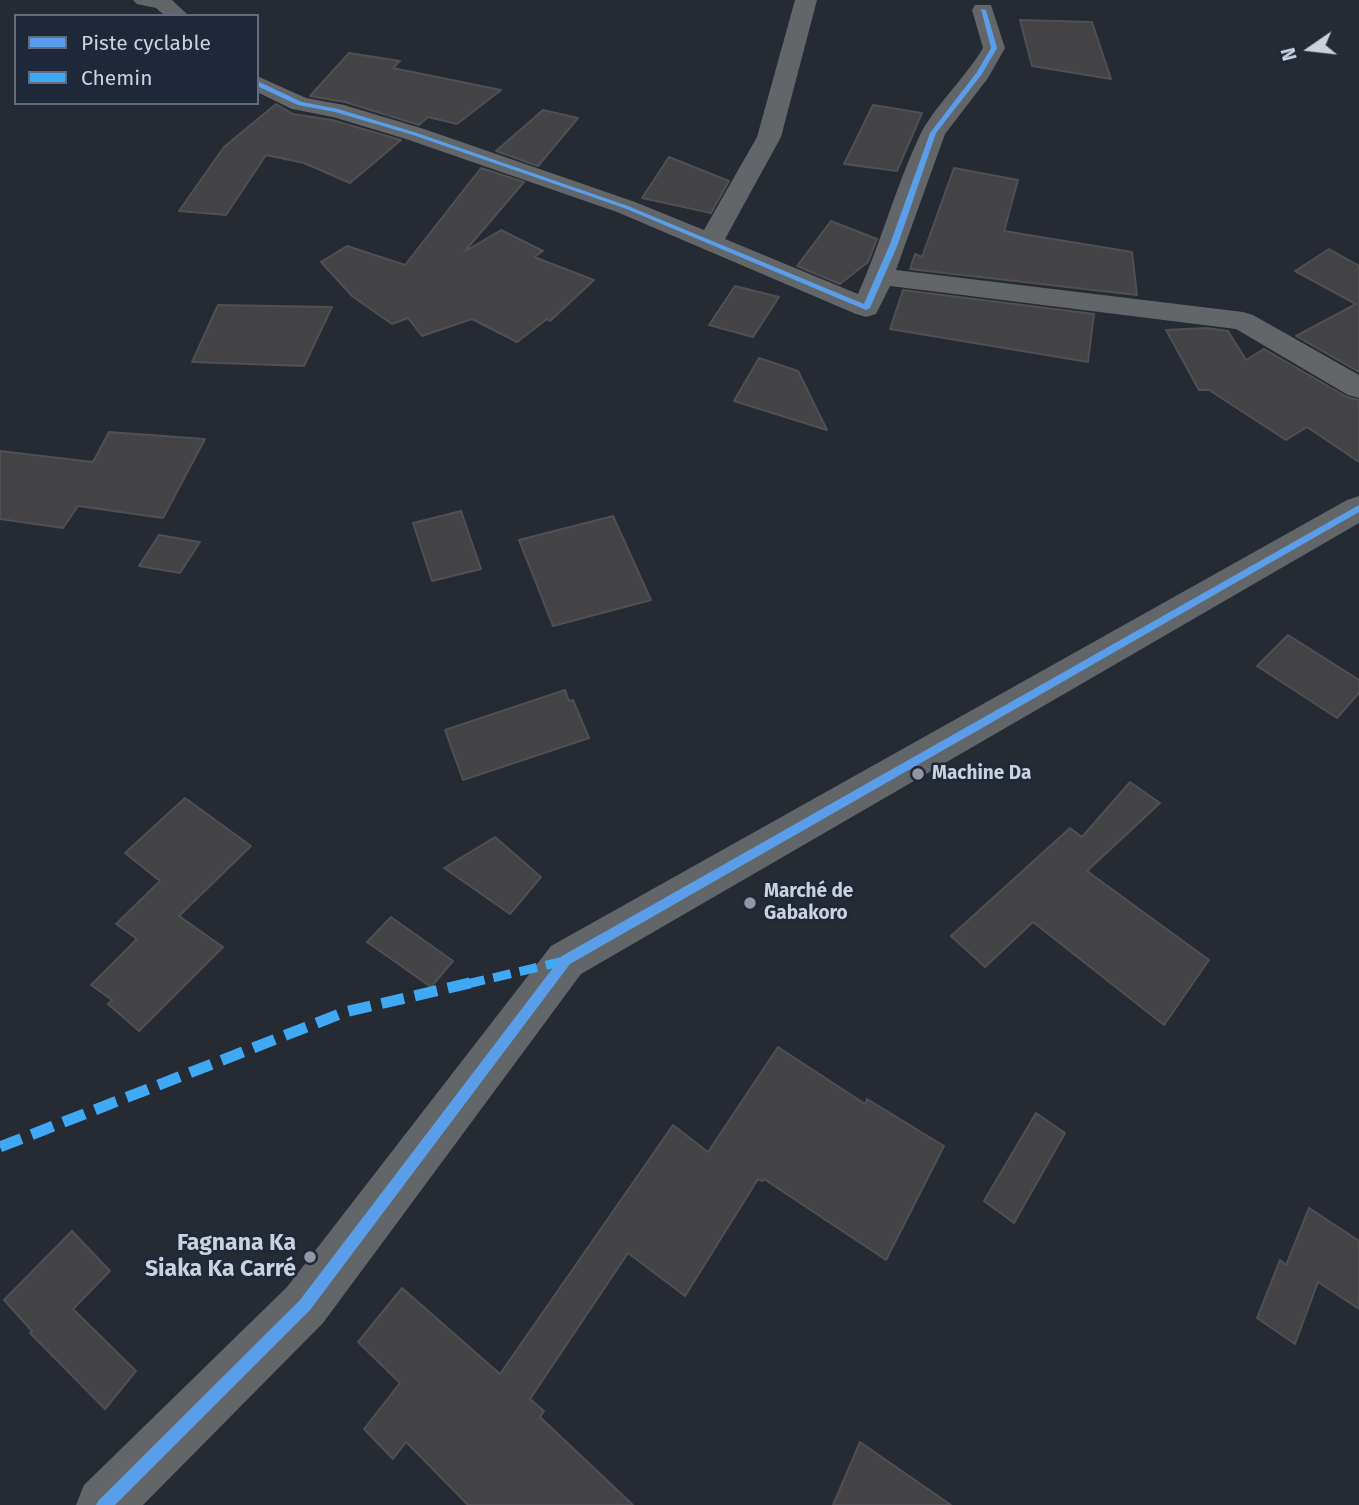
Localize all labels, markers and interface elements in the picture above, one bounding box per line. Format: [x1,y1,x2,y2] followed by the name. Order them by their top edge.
[14,14,259,105] legend
[1275,14,1345,84] north arrow
[81,30,211,56] text: Piste cyclable
[1276,45,1302,63] text: N
[81,65,153,91] text: Chemin
[932,763,1031,785] place label: Machine Da
[910,766,926,782] marker: Machine Da
[764,881,853,925] place label: Marché de Gabakoro
[742,895,758,911] marker: Marché de Gabakoro
[145,1230,296,1284] place label: Fagnana Ka Siaka Ka Carré
[302,1249,318,1265] marker: Fagnana Ka Siaka Ka Carré

